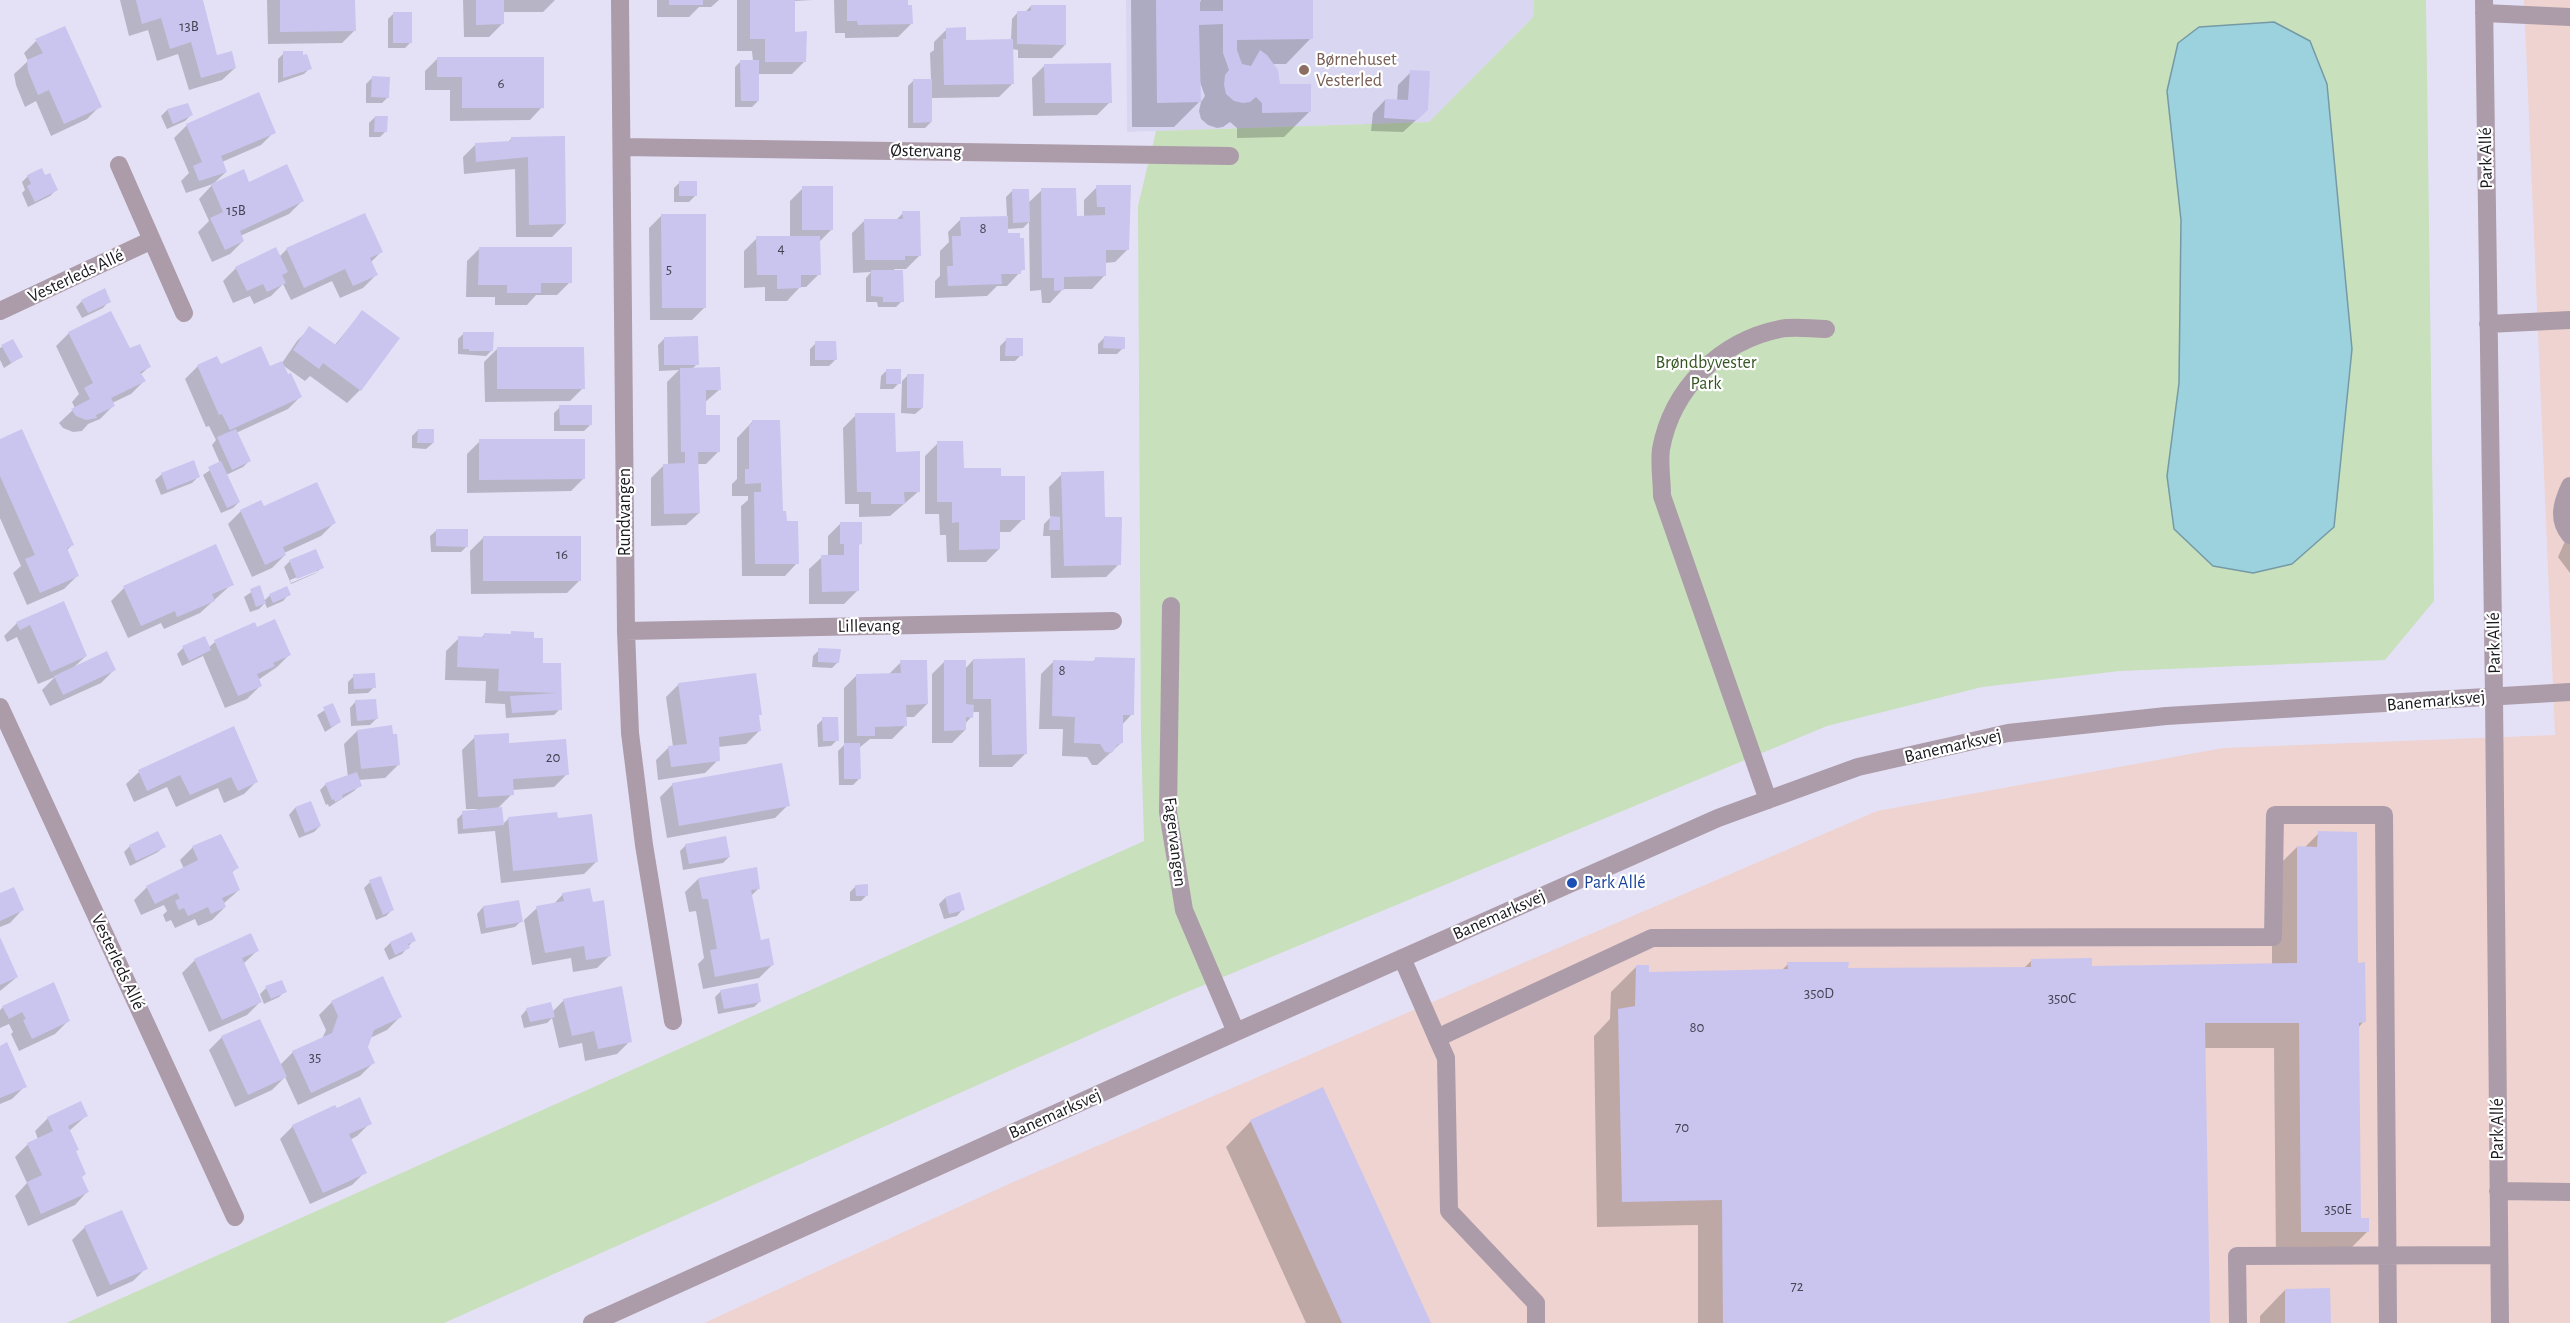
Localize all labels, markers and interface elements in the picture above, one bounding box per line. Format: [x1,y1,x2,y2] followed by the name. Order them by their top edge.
[179,17,199,35] house number: 13B
[1316,49,1397,92] place label: Børnehuset Vesterled
[1297,63,1311,77] marker: Børnehuset Vesterled
[497,74,505,92] house number: 6
[2475,127,2497,189] street label: Park Allé
[890,140,962,162] street label: Østervang
[226,201,246,219] house number: 15B
[979,219,987,237] house number: 8
[777,239,785,257] house number: 4
[25,244,127,308] street label: Vesterleds Allé
[666,260,672,278] house number: 5
[1655,352,1757,394] park label: Brøndbyvester Park
[614,468,636,556] street label: Rundvangen
[556,545,568,563] house number: 16
[2483,612,2505,674] street label: Park Allé
[838,615,900,637] street label: Lillevang
[1058,661,1066,679] house number: 8
[2386,686,2486,716] street label: Banemarksvej
[1902,724,2004,768] street label: Banemarksvej
[546,748,560,766] house number: 20
[1159,796,1191,888] street label: Fagervangen
[1584,872,1646,894] place label: Park Allé
[1565,876,1579,890] marker: Park Allé
[1449,885,1549,945] street label: Banemarksvej
[86,911,150,1013] street label: Vesterleds Allé
[1804,984,1834,1002] house number: 350D
[2048,989,2076,1007] house number: 350C
[1689,1018,1705,1036] house number: 80
[309,1048,321,1066] house number: 35
[1005,1084,1105,1144] street label: Banemarksvej
[2487,1098,2509,1160] street label: Park Allé
[1675,1118,1689,1136] house number: 70
[2324,1200,2352,1218] house number: 350E
[1790,1277,1804,1295] house number: 72

